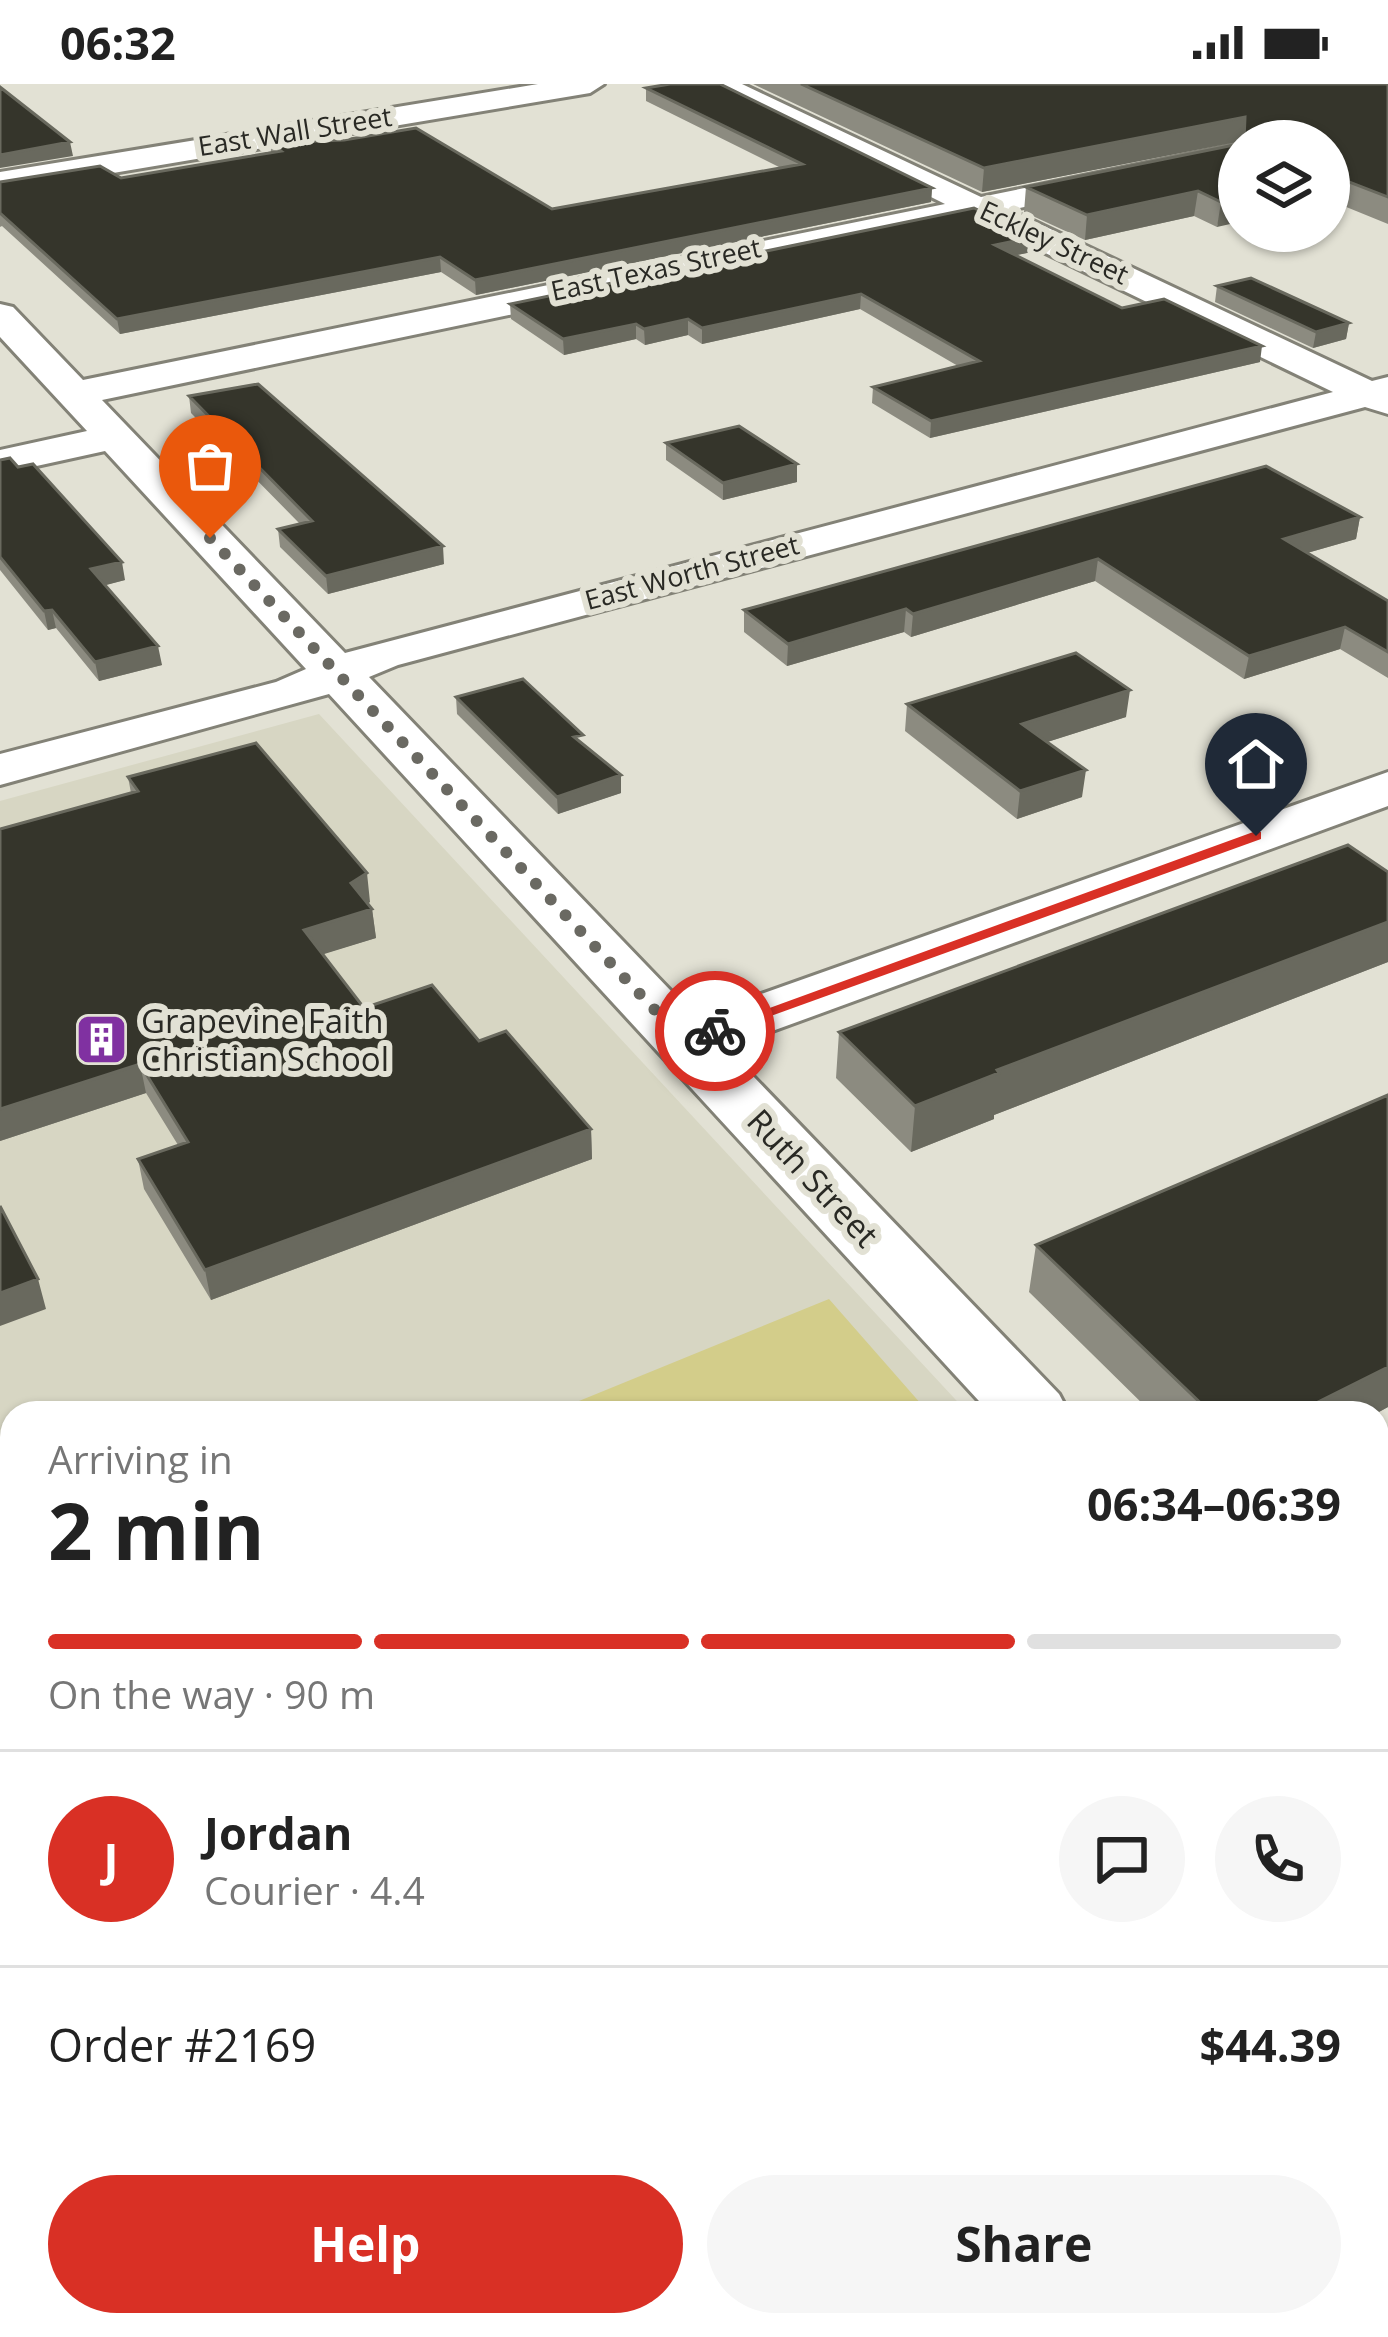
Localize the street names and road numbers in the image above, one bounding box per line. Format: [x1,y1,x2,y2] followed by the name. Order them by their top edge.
[195,97,394,164] street label: East Wall Street
[974,191,1135,292] street label: Eckley Street
[547,228,764,309] street label: East Texas Street
[580,525,803,618] street label: East Worth Street
[738,1099,889,1256] street label: Ruth Street

